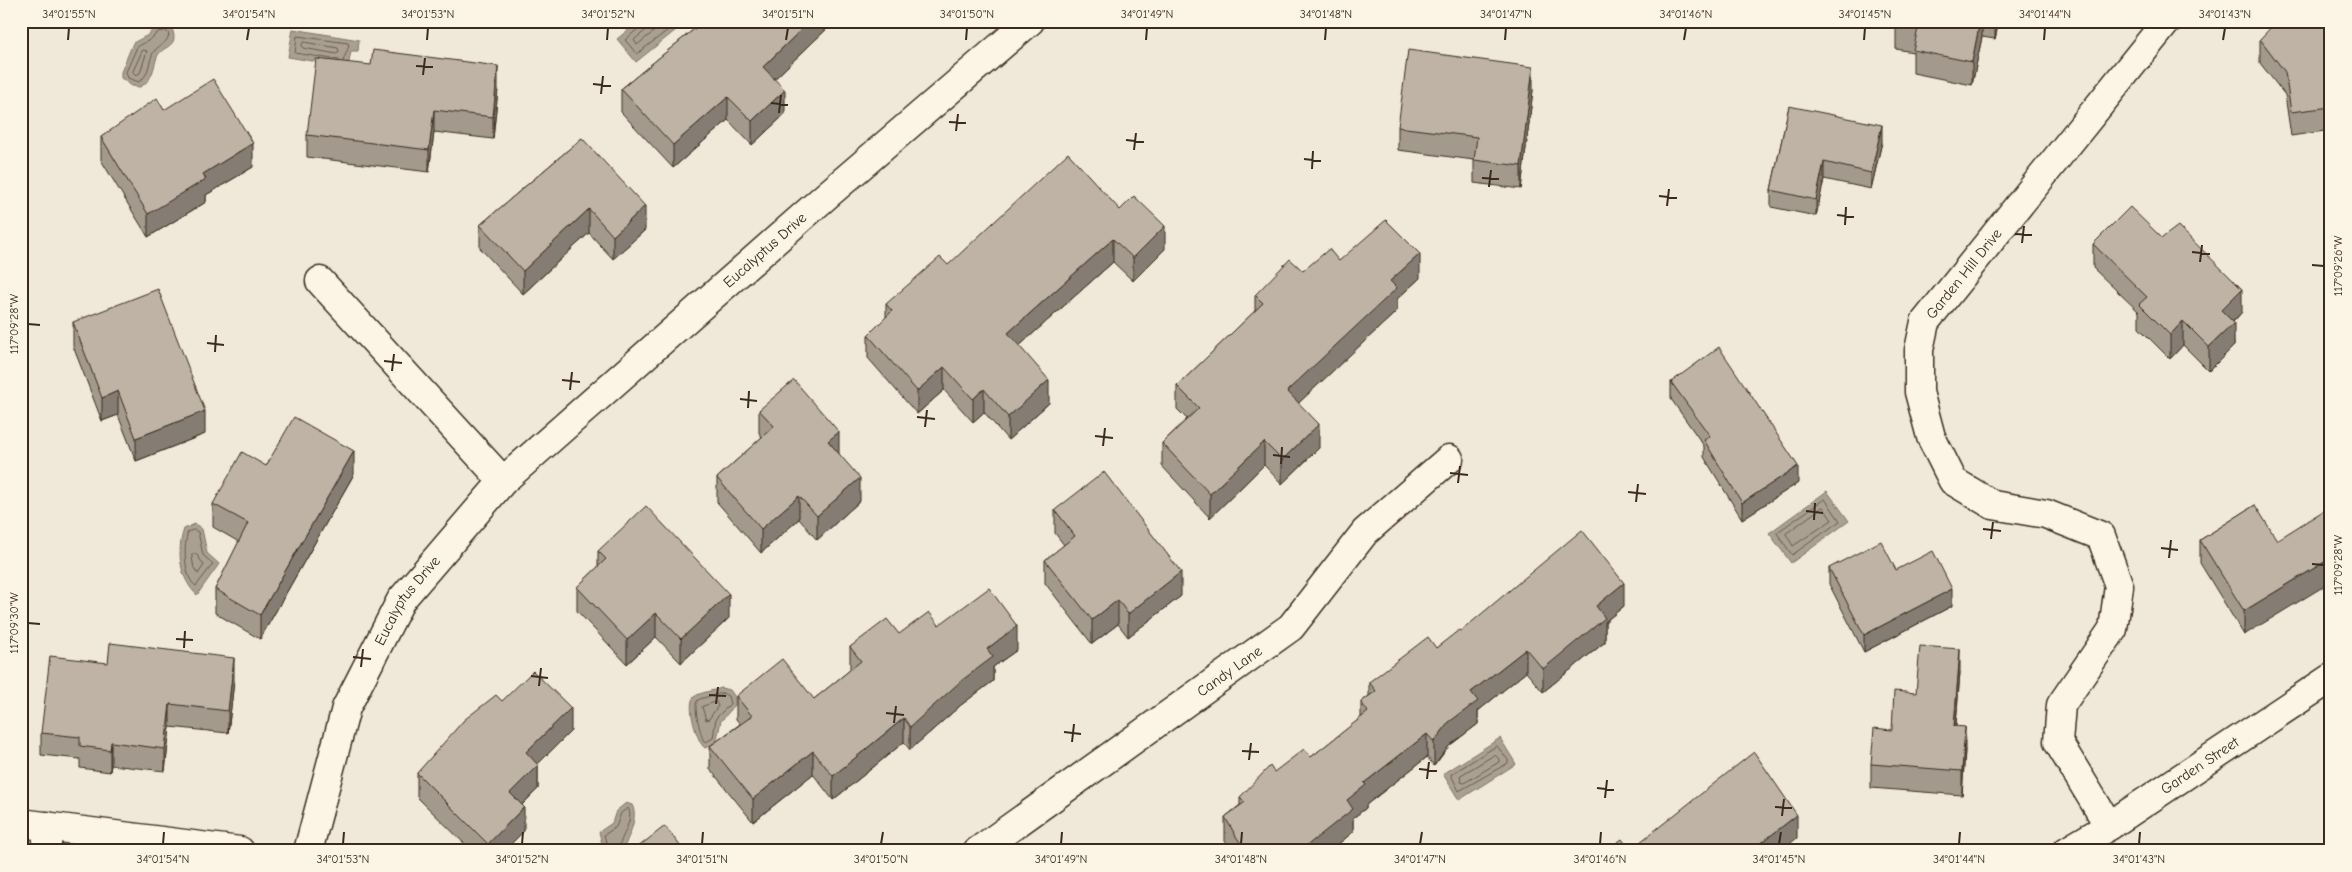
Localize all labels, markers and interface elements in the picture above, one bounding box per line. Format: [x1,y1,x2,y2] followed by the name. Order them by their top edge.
[42,7,96,21] text: 34°01'55"N
[223,7,275,21] text: 34°01'54"N
[401,7,455,21] text: 34°01'53"N
[581,7,635,21] text: 34°01'52"N
[762,7,814,21] text: 34°01'51"N
[940,7,994,21] text: 34°01'50"N
[1121,7,1173,21] text: 34°01'49"N
[1300,7,1352,21] text: 34°01'48"N
[1480,7,1532,21] text: 34°01'47"N
[1660,7,1712,21] text: 34°01'46"N
[1839,7,1891,21] text: 34°01'45"N
[2019,7,2071,21] text: 34°01'44"N
[2199,7,2251,21] text: 34°01'43"N
[719,208,810,292] street label: Eucalyptus Drive
[1922,224,2006,323] street label: Garden Hill Drive
[2331,235,2345,296] text: 117°09'26"W
[7,293,21,354] text: 117°09'28"W
[2331,534,2345,595] text: 117°09'28"W
[370,552,444,648] street label: Eucalyptus Drive
[7,592,21,654] text: 117°09'30"W
[1193,642,1266,701] street label: Candy Lane
[2157,733,2243,798] street label: Garden Street
[137,852,189,866] text: 34°01'54"N
[316,852,370,866] text: 34°01'53"N
[495,852,549,866] text: 34°01'52"N
[676,852,728,866] text: 34°01'51"N
[854,852,908,866] text: 34°01'50"N
[1035,852,1087,866] text: 34°01'49"N
[1215,852,1267,866] text: 34°01'48"N
[1394,852,1446,866] text: 34°01'47"N
[1574,852,1626,866] text: 34°01'46"N
[1753,852,1805,866] text: 34°01'45"N
[1933,852,1985,866] text: 34°01'44"N
[2113,852,2165,866] text: 34°01'43"N

